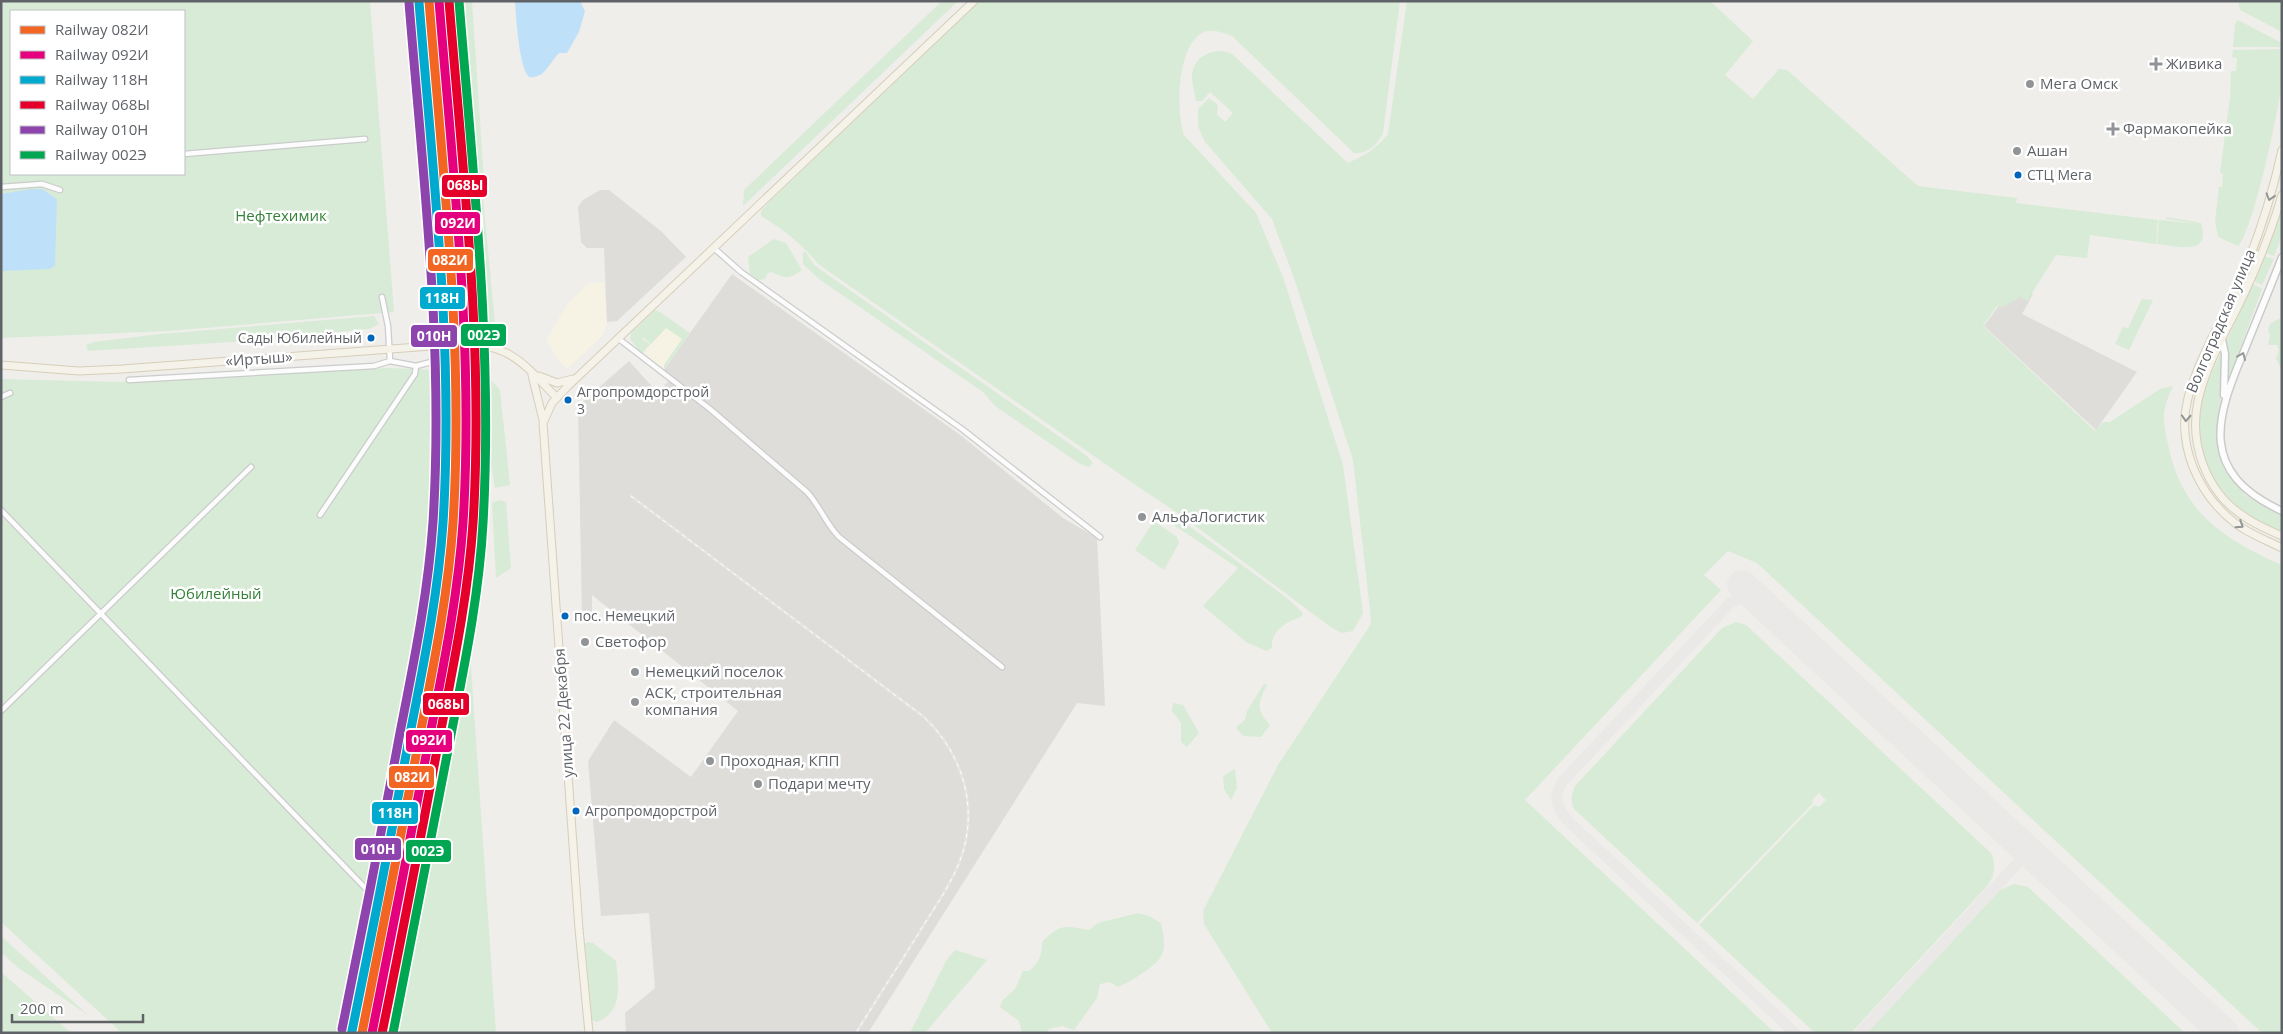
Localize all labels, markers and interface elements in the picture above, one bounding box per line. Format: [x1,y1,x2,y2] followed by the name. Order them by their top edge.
[10,10,185,175] legend
[55,19,149,39] text: Railway 082И
[55,44,149,64] text: Railway 092И
[2166,53,2222,73] place label: Живика
[2150,58,2162,70] marker: Живика
[55,69,148,89] text: Railway 118Н
[2040,73,2118,93] place label: Мега Омск
[2024,78,2036,90] marker: Мега Омск
[55,94,150,114] text: Railway 068Ы
[2123,118,2232,138] place label: Фармакопейка
[55,119,148,139] text: Railway 010Н
[2107,123,2119,135] marker: Фармакопейка
[2027,140,2068,160] place label: Ашан
[55,144,147,164] text: Railway 002Э
[2011,145,2023,157] marker: Ашан
[2027,165,2092,184] place label: СТЦ Мега
[2013,170,2023,180] marker: СТЦ Мега
[441,174,488,198] line badge: 068Ы
[447,175,483,194] text: 068Ы
[2266,193,2276,201] one-way arrow
[235,205,327,225] park label: Нефтехимик
[434,211,481,235] line badge: 092И
[440,213,476,232] text: 092И
[2181,246,2259,395] street label: Волгоградская улица
[427,248,474,272] line badge: 082И
[432,250,468,269] text: 082И
[419,286,466,310] line badge: 118Н
[425,288,459,307] text: 118Н
[460,323,507,347] line badge: 002Э
[410,324,458,348] line badge: 010Н
[467,325,501,344] text: 002Э
[417,326,451,345] text: 010Н
[238,328,362,347] place label: Сады Юбилейный
[366,333,376,343] marker: Сады Юбилейный
[225,346,293,370] street label: «Иртыш»
[2236,352,2246,360] one-way arrow
[577,382,709,418] place label: Агропромдорстрой 3
[563,395,573,405] marker: Агропромдорстрой 3
[2180,415,2191,423] one-way arrow
[1152,506,1265,526] place label: АльфаЛогистик
[1136,511,1148,523] marker: АльфаЛогистик
[2234,519,2243,529] one-way arrow
[170,583,262,603] park label: Юбилейный
[574,606,675,625] place label: пос. Немецкий
[560,611,570,621] marker: пос. Немецкий
[595,631,667,651] place label: Светофор
[579,636,591,648] marker: Светофор
[549,648,577,778] street label: улица 22 Декабря
[645,661,784,681] place label: Немецкий поселок
[629,666,641,678] marker: Немецкий поселок
[645,682,782,719] place label: АСК, строительная компания
[422,692,470,716] line badge: 068Ы
[428,694,464,713] text: 068Ы
[629,696,641,708] marker: АСК, строительная компания
[405,729,453,753] line badge: 092И
[411,730,447,749] text: 092И
[720,750,840,770] place label: Проходная, КПП
[704,755,716,767] marker: Проходная, КПП
[388,765,435,789] line badge: 082И
[394,767,430,786] text: 082И
[768,773,871,793] place label: Подари мечту
[752,778,764,790] marker: Подари мечту
[371,801,419,825] line badge: 118Н
[585,801,717,820] place label: Агропромдорстрой
[378,803,412,822] text: 118Н
[571,806,581,816] marker: Агропромдорстрой
[354,837,402,861] line badge: 010Н
[361,839,395,858] text: 010Н
[405,839,452,863] line badge: 002Э
[411,841,445,860] text: 002Э
[12,992,144,1024] scale bar
[20,998,64,1018] text: 200 m

